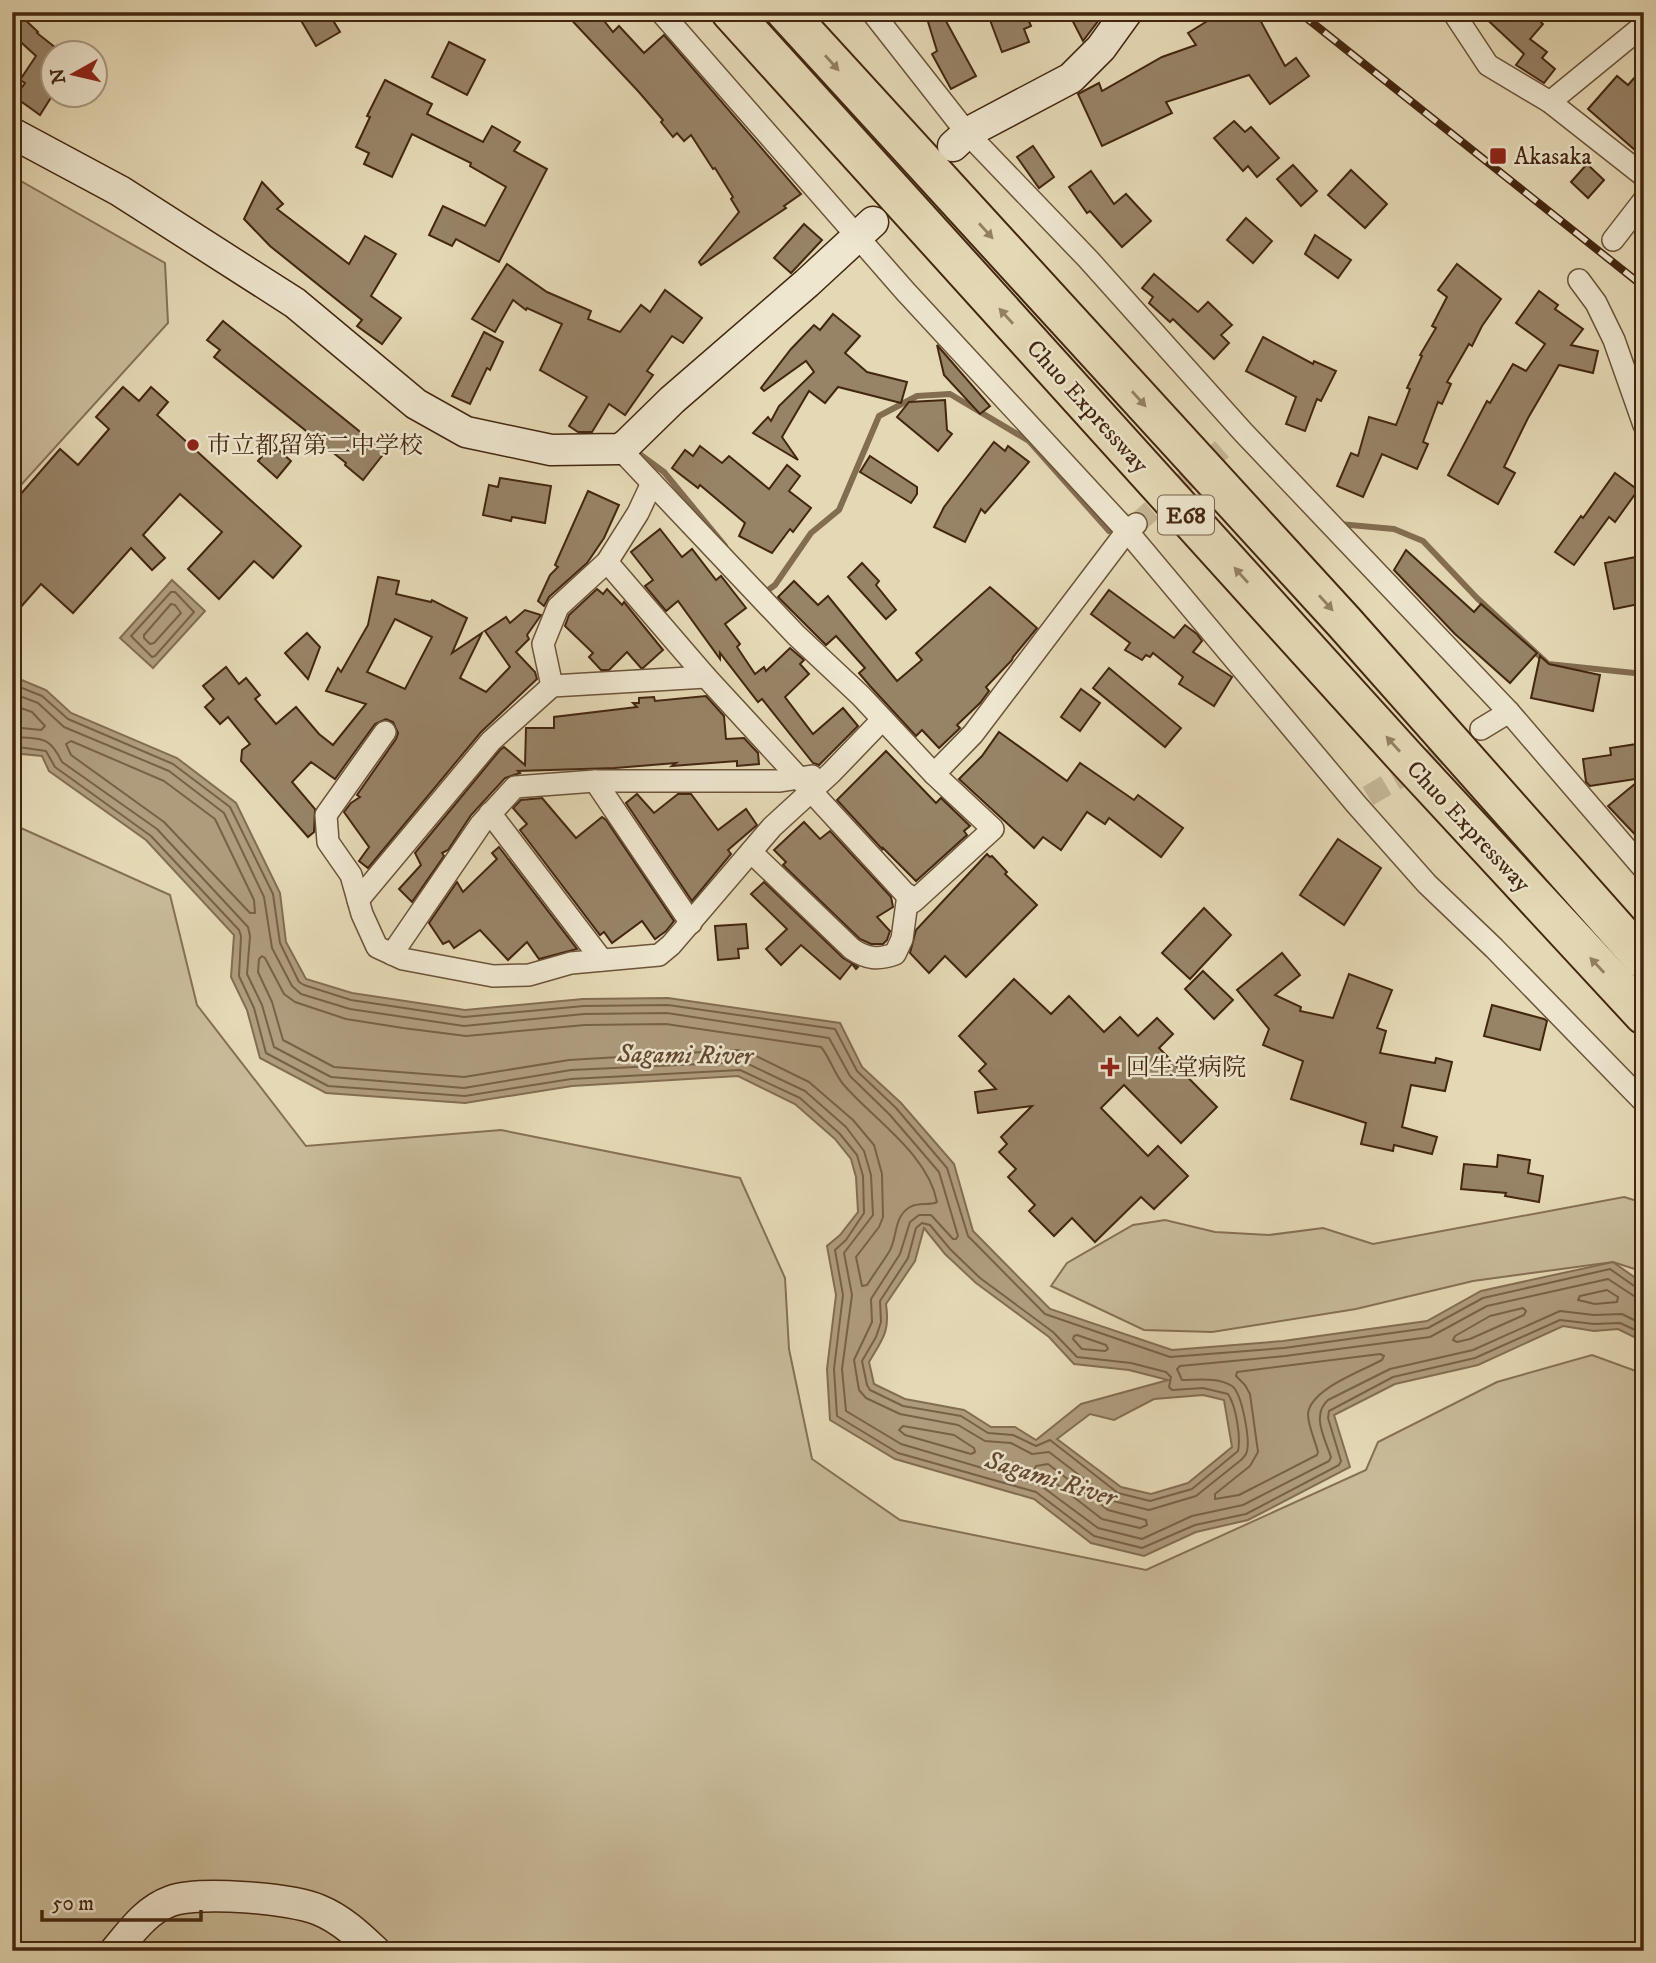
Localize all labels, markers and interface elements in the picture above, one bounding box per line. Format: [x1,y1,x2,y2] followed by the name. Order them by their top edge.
[38,38,108,108] north arrow
[824,54,840,71] one-way arrow
[46,66,71,85] text: N
[1514,142,1592,172] place label: Akasaka
[1488,146,1508,166] marker: Akasaka
[978,222,994,240] one-way arrow
[998,307,1014,325] one-way arrow
[1019,334,1155,480] street label: Chuo Expressway
[1131,390,1147,407] one-way arrow
[207,431,423,461] place label: 市立都留第二中学校
[185,437,201,453] marker: 市立都留第二中学校
[1158,495,1214,534] road number: E68
[1233,566,1249,584] one-way arrow
[1317,594,1333,611] one-way arrow
[1386,736,1402,753] one-way arrow
[1400,755,1537,899] street label: Chuo Expressway
[1590,957,1606,974] one-way arrow
[616,1038,755,1073] water label: Sagami River
[1126,1053,1246,1083] place label: 回生堂病院
[1100,1057,1120,1077] marker: 回生堂病院
[980,1444,1122,1515] water label: Sagami River
[42,1879,201,1923] scale bar
[52,1891,94,1917] text: 50 m

